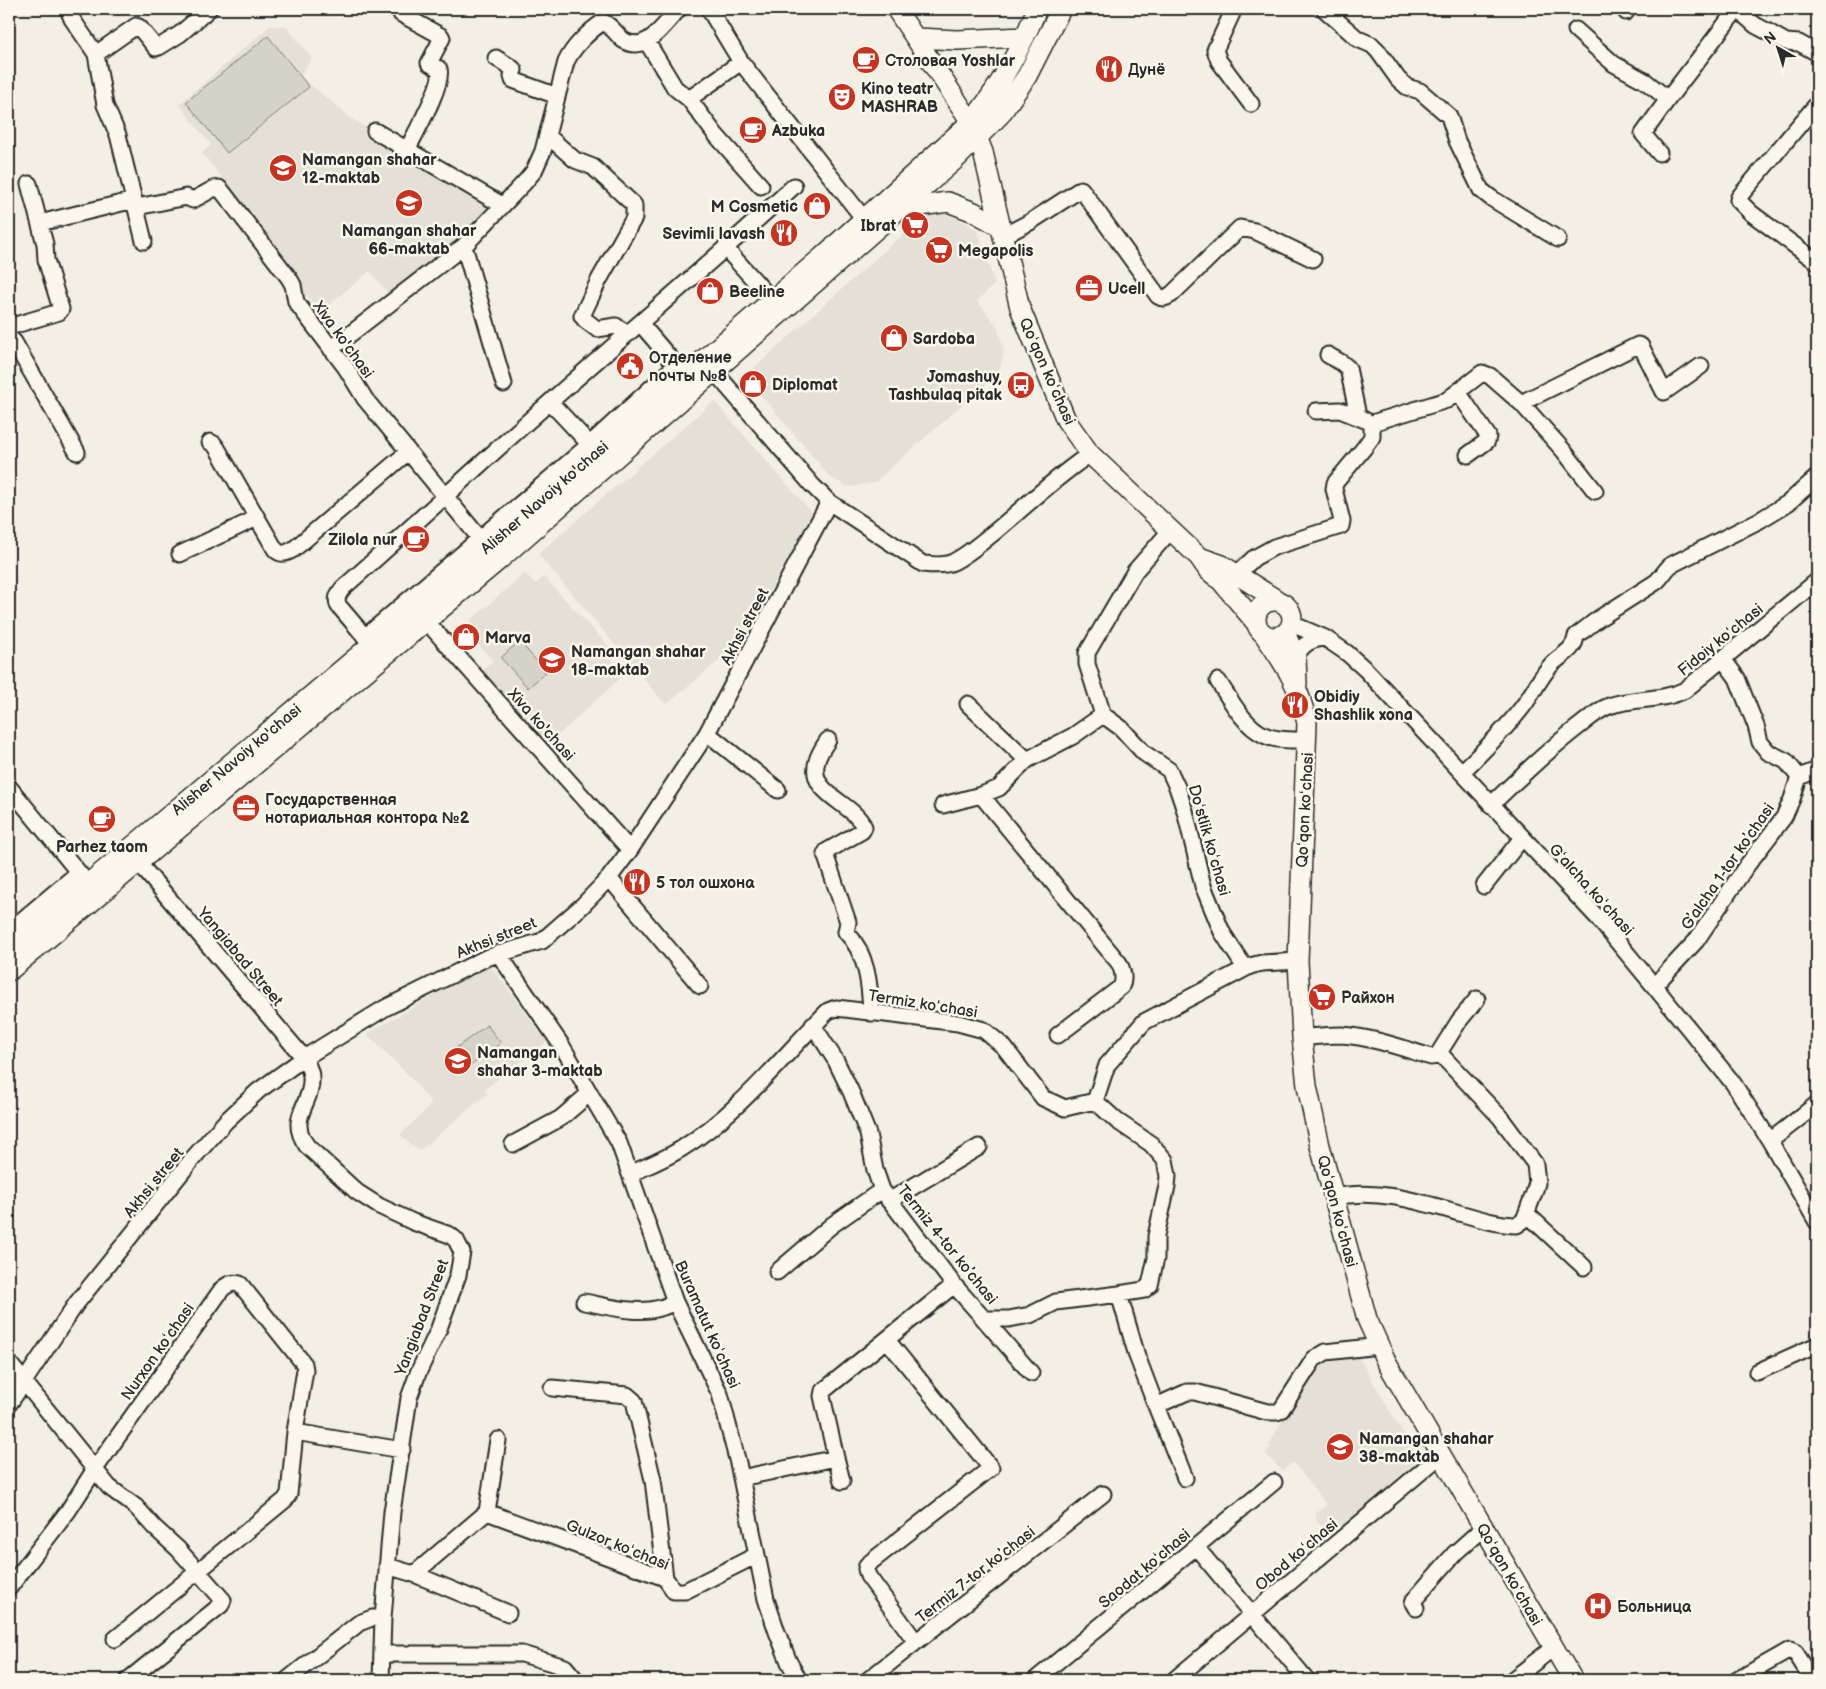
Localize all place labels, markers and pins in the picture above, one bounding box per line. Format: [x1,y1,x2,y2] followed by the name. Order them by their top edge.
[851,45,881,75] cafe icon: Столовая Yoshlar
[885,52,1016,71] place label: Столовая Yoshlar
[1094,54,1124,84] restaurant icon: Дунё
[1128,61,1165,80] place label: Дунё
[861,80,938,117] place label: Kino teatr MASHRAB
[827,82,857,112] theatre icon: Kino teatr MASHRAB
[738,115,768,145] cafe icon: Azbuka
[771,122,825,141] place label: Azbuka
[302,151,437,188] place label: Namangan shahar 12-maktab
[268,153,298,183] school or university icon: Namangan shahar 12-maktab
[394,188,424,218] school or university icon: Namangan shahar 66-maktab
[802,191,832,221] shop icon: M Cosmetic
[711,198,798,217] place label: M Cosmetic
[900,210,930,240] supermarket icon: Ibrat
[861,217,897,236] place label: Ibrat
[769,218,799,248] restaurant icon: Sevimli lavash
[342,222,477,259] place label: Namangan shahar 66-maktab
[662,225,765,244] place label: Sevimli lavash
[924,235,954,265] supermarket icon: Megapolis
[958,242,1033,261] place label: Megapolis
[1074,273,1104,303] office icon: Ucell
[695,276,725,306] shop icon: Beeline
[1108,280,1145,299] place label: Ucell
[729,283,785,302] place label: Beeline
[879,323,909,353] shop icon: Sardoba
[913,330,975,349] place label: Sardoba
[649,349,732,386] place label: Отделение почты №8
[615,351,645,381] public building icon: Отделение почты №8
[889,368,1003,405] place label: Jomashuy, Tashbulaq pitak
[738,369,768,399] shop icon: Diplomat
[1006,370,1036,400] bus stop icon: Jomashuy, Tashbulaq pitak
[772,376,838,395] place label: Diplomat
[401,524,431,554] cafe icon: Zilola nur
[328,531,398,550] place label: Zilola nur
[451,622,481,652] shop icon: Marva
[485,629,531,648] place label: Marva
[571,643,706,680] place label: Namangan shahar 18-maktab
[537,645,567,675] school or university icon: Namangan shahar 18-maktab
[1314,688,1413,725] place label: Obidiy Shashlik xona
[1280,690,1310,720] restaurant icon: Obidiy Shashlik xona
[265,791,470,828] place label: Государственная нотариальная контора №2
[231,793,261,823] office icon: Государственная нотариальная контора №2
[87,804,117,834] cafe icon: Parhez taom
[56,838,148,857] place label: Parhez taom
[622,867,652,897] restaurant icon: 5 тол ошхона
[656,874,755,893] place label: 5 тол ошхона
[1307,982,1337,1012] supermarket icon: Райхон
[1341,989,1395,1008] place label: Райхон
[477,1044,603,1081] place label: Namangan shahar 3-maktab
[443,1046,473,1076] school or university icon: Namangan shahar 3-maktab
[1359,1430,1494,1467] place label: Namangan shahar 38-maktab
[1325,1432,1355,1462] school or university icon: Namangan shahar 38-maktab
[1583,1591,1613,1621] hospital icon: Больница
[1617,1598,1692,1617] place label: Больница

